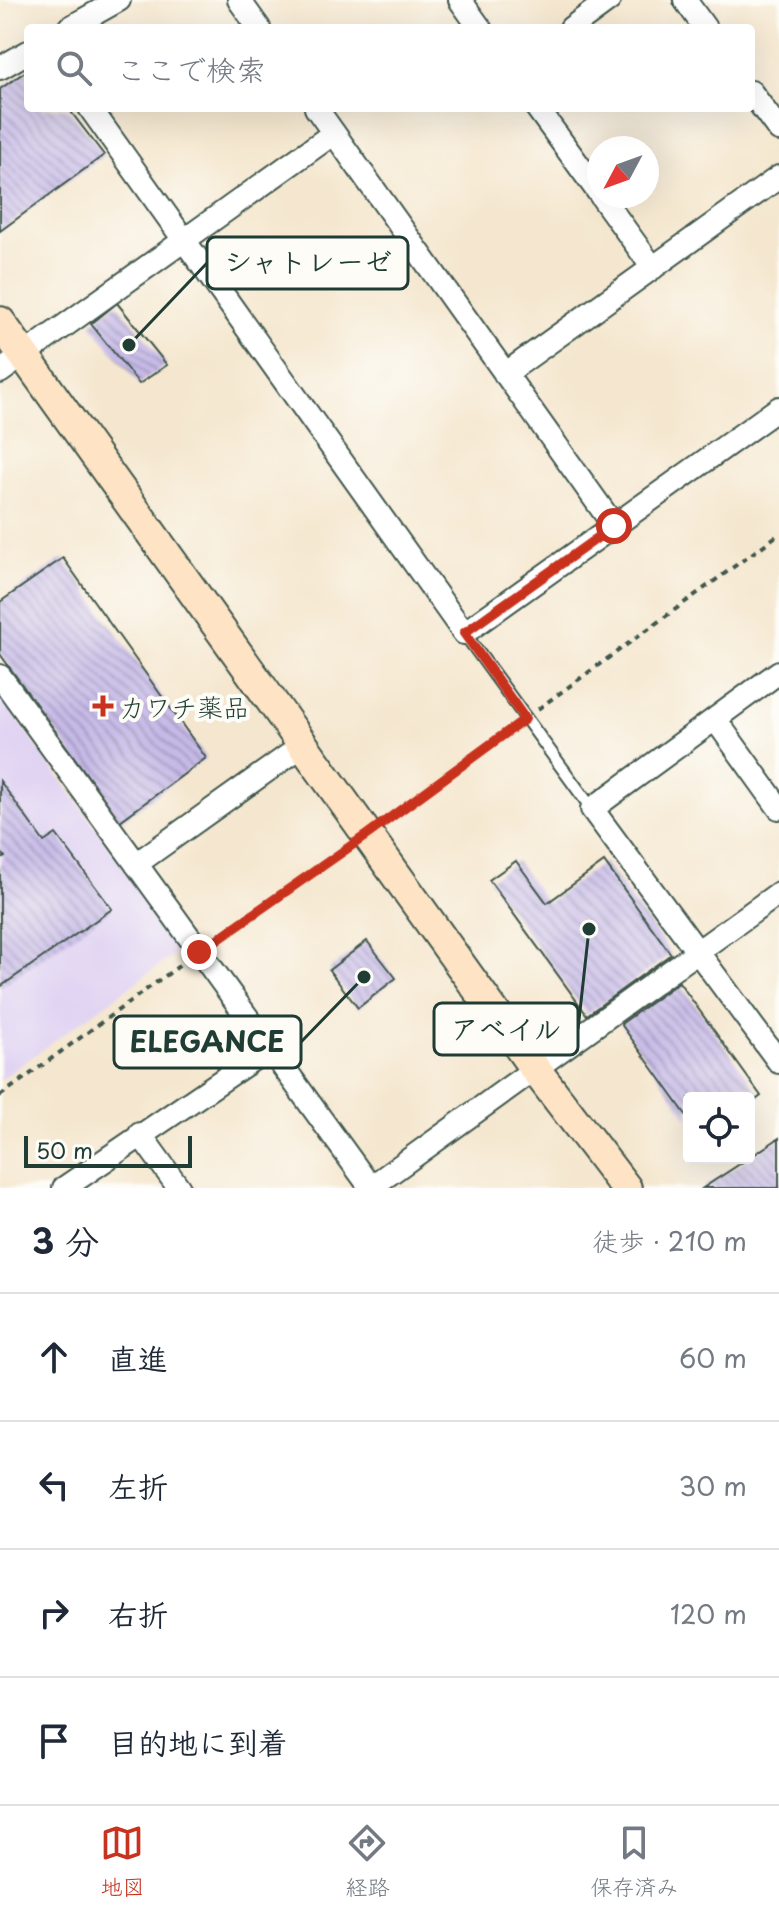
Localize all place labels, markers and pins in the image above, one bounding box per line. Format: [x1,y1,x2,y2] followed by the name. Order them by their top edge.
[207,237,408,289] callout: シャトレーゼ
[119,687,249,726] place label: カワチ薬品
[94,697,112,715] marker: カワチ薬品
[434,1003,578,1055] callout: アベイル
[114,1016,301,1068] callout: ELEGANCE

